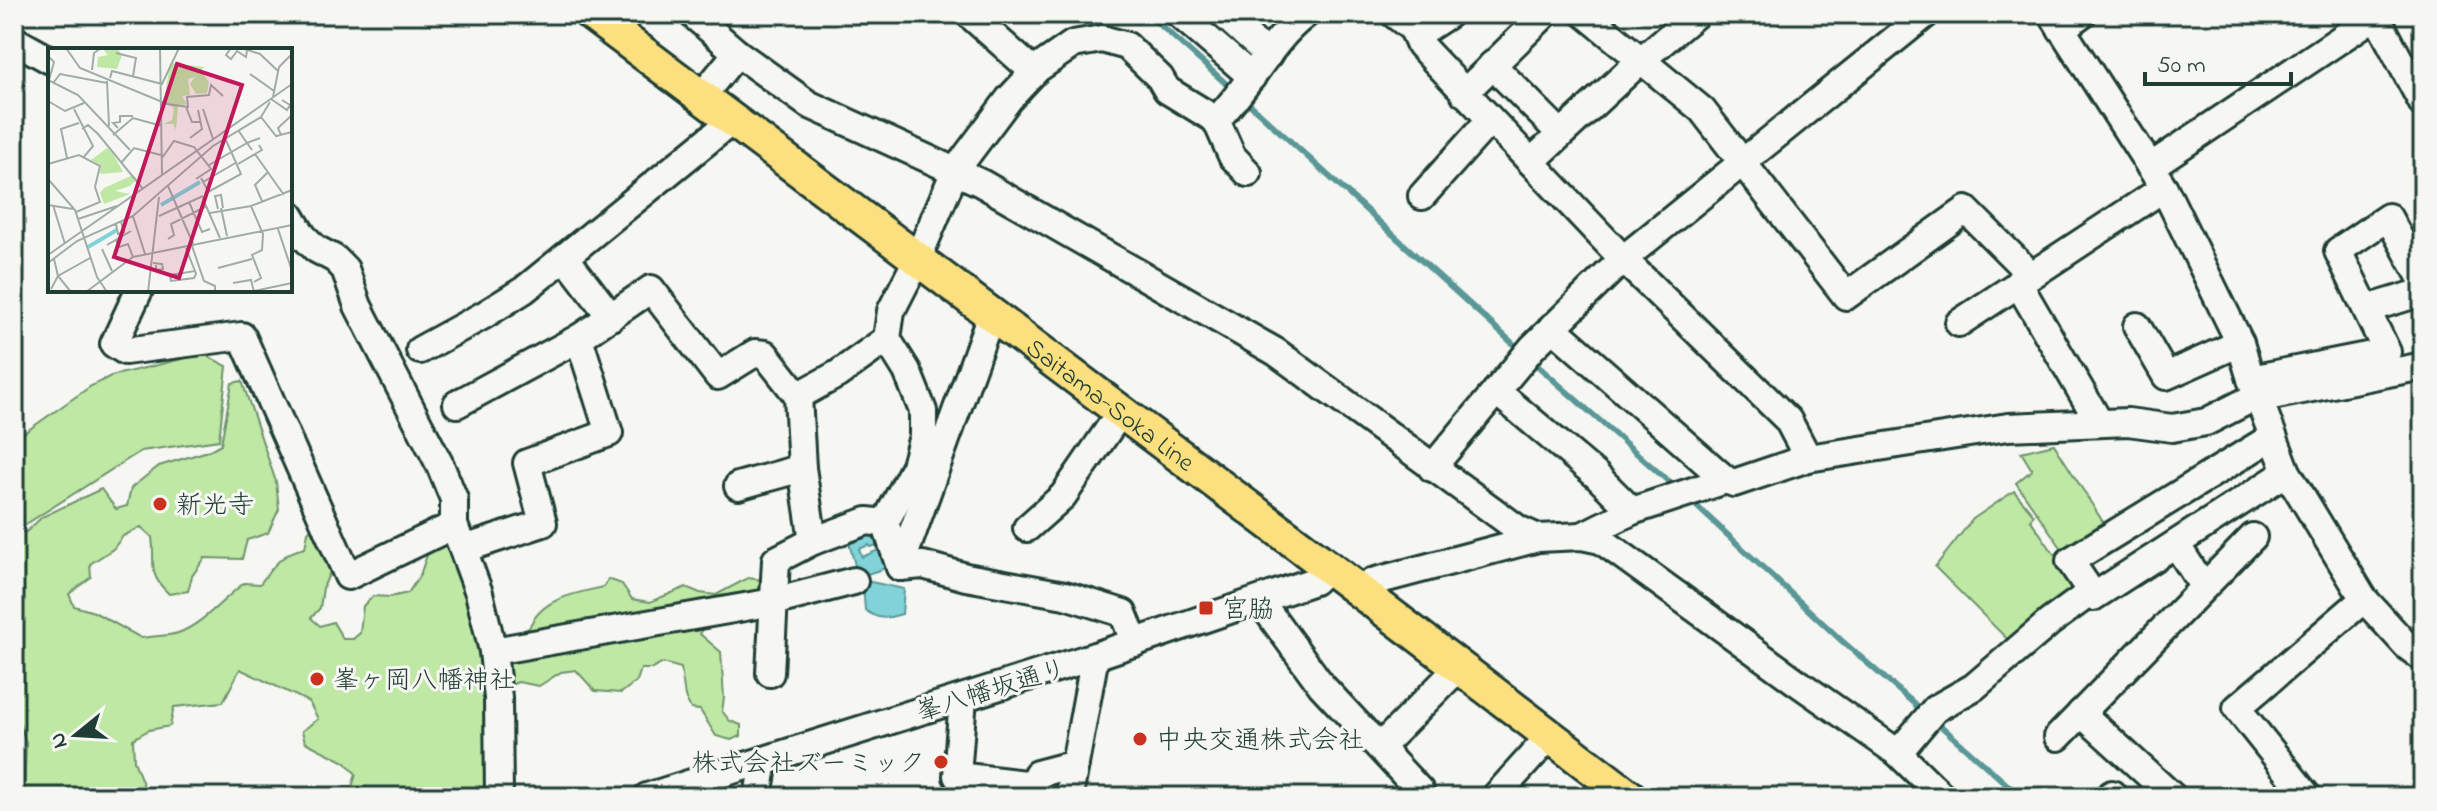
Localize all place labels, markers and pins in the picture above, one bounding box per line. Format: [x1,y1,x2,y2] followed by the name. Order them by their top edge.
[176,488,254,526] place label: 新光寺
[151,495,169,513] marker: 新光寺
[1222,592,1274,630] place label: 宮脇
[1197,599,1215,617] marker: 宮脇
[333,663,515,701] place label: 峯ヶ岡八幡神社
[308,670,326,688] marker: 峯ヶ岡八幡神社
[1156,723,1364,761] place label: 中央交通株式会社
[1131,730,1149,748] marker: 中央交通株式会社
[692,746,925,784] place label: 株式会社ズーミック
[932,753,950,771] marker: 株式会社ズーミック

